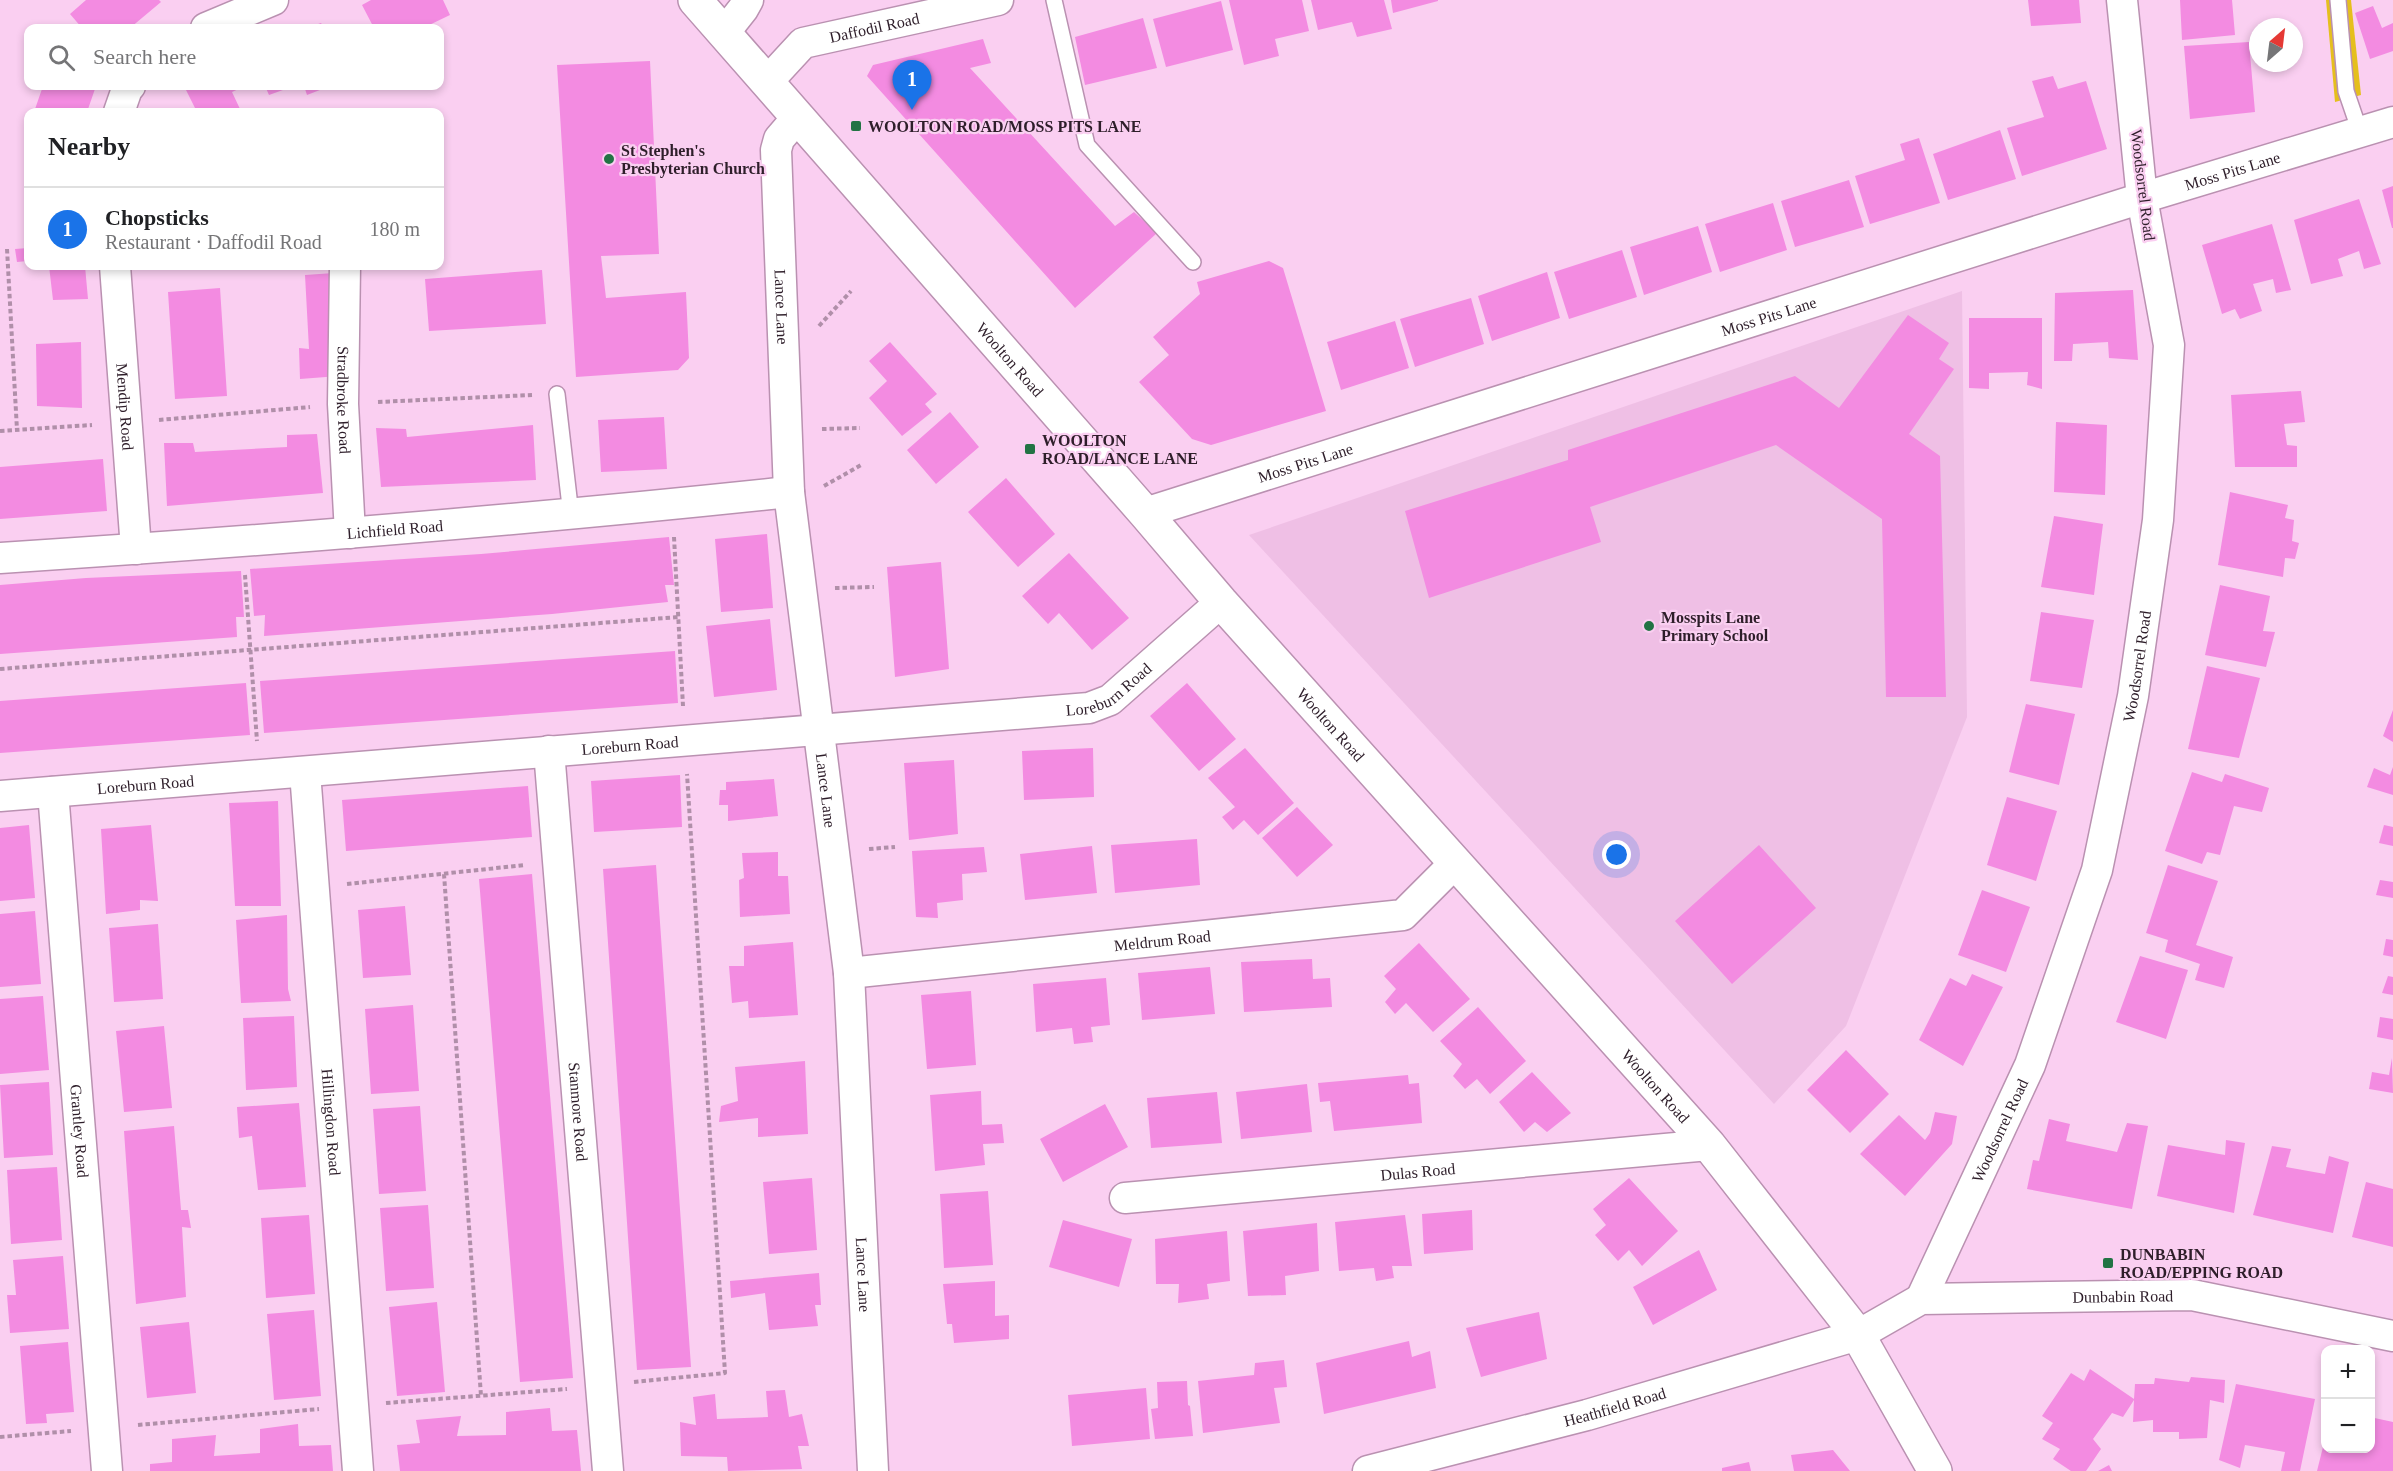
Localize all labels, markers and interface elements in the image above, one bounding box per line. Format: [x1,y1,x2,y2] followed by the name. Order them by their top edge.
[828,9,921,45] street label: Daffodil Road
[2249,18,2303,72] north arrow
[24,24,444,90] search box
[45,41,78,74] icon: search
[93,44,196,69] text: Search here
[892,60,932,110] pin: 1
[868,118,1141,135] place label: WOOLTON ROAD/MOSS PITS LANE
[849,119,863,133] marker: WOOLTON ROAD/MOSS PITS LANE
[2128,128,2158,242] street label: Woodsorrel Road
[48,132,130,161] text: Nearby
[621,142,765,178] place label: St Stephen's Presbyterian Church
[2183,148,2282,193] street label: Moss Pits Lane
[602,152,616,166] marker: St Stephen's Presbyterian Church
[105,205,209,230] text: Chopsticks
[63,218,73,240] text: 1
[369,218,420,240] text: 180 m
[105,231,322,253] text: Restaurant · Daffodil Road
[772,269,792,345] street label: Lance Lane
[1719,293,1818,339] street label: Moss Pits Lane
[973,319,1047,400] street label: Woolton Road
[334,346,354,454] street label: Stradbroke Road
[114,362,137,451] street label: Mendip Road
[1042,432,1198,467] place label: WOOLTON ROAD/LANCE LANE
[1256,439,1355,485] street label: Moss Pits Lane
[1023,442,1037,456] marker: WOOLTON ROAD/LANCE LANE
[346,517,444,541] street label: Lichfield Road
[1661,609,1769,645] place label: Mosspits Lane Primary School
[2119,610,2154,723] street label: Woodsorrel Road
[1642,619,1656,633] marker: Mosspits Lane Primary School
[1065,659,1154,718] street label: Loreburn Road
[1294,684,1368,764] street label: Woolton Road
[581,733,679,757] street label: Loreburn Road
[813,752,839,829] street label: Lance Lane
[96,772,195,797] street label: Loreburn Road
[1602,840,1631,869] your location
[1113,927,1212,954] street label: Meldrum Road
[1619,1046,1693,1126] street label: Woolton Road
[566,1062,591,1162] street label: Stanmore Road
[319,1068,344,1176] street label: Hillingdon Road
[1968,1076,2031,1185] street label: Woodsorrel Road
[68,1084,92,1178] street label: Grantley Road
[1380,1160,1456,1183] street label: Dulas Road
[853,1237,874,1313] street label: Lance Lane
[2120,1246,2283,1281] place label: DUNBABIN ROAD/EPPING ROAD
[2101,1256,2115,1270] marker: DUNBABIN ROAD/EPPING ROAD
[2072,1287,2173,1305] street label: Dunbabin Road
[2321,1345,2375,1453] map controls
[2321,1345,2375,1399] button: +
[1562,1384,1668,1429] street label: Heathfield Road
[2321,1399,2375,1453] button: −

